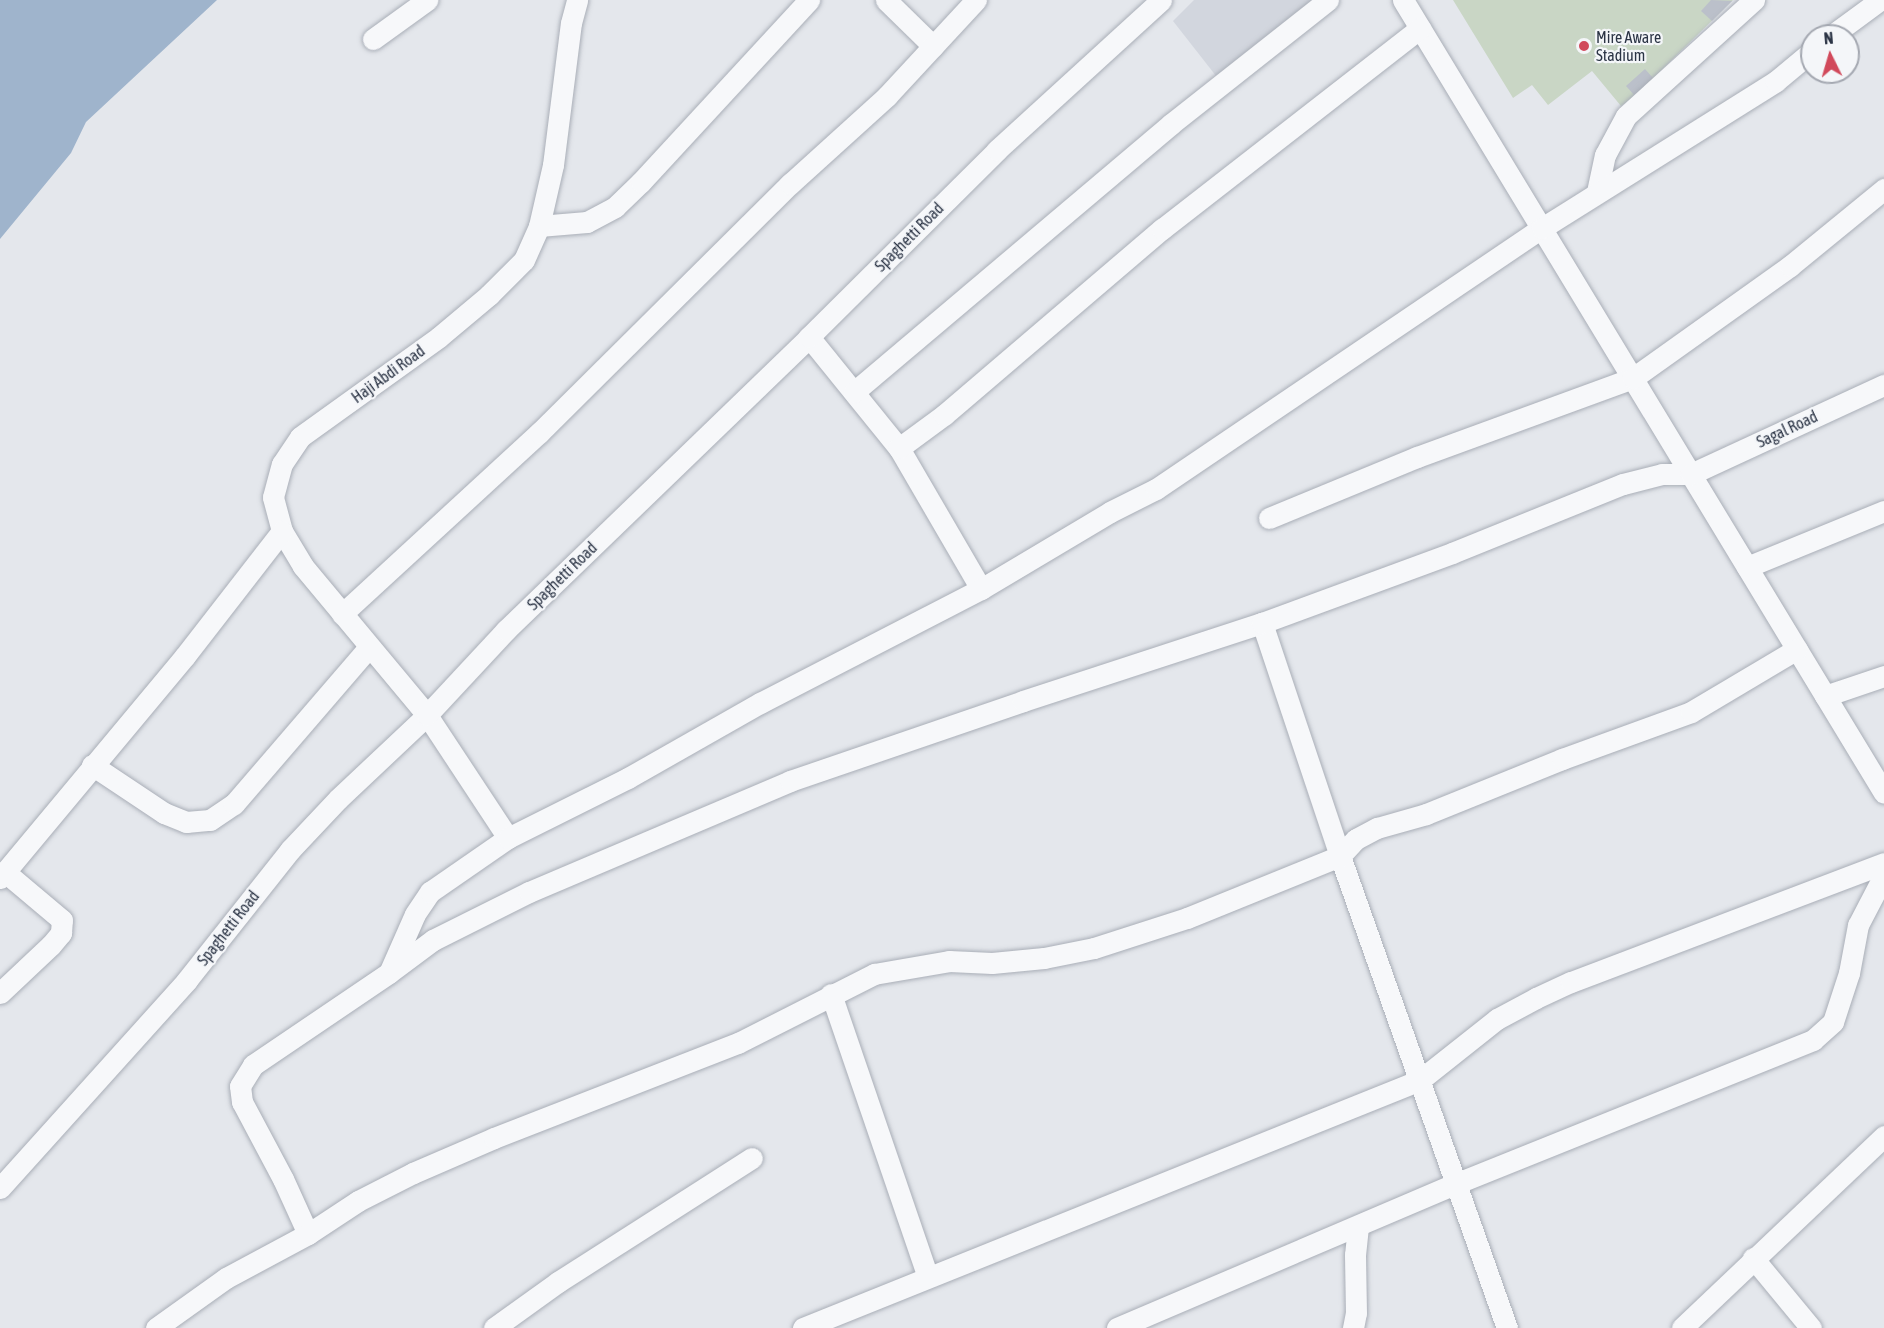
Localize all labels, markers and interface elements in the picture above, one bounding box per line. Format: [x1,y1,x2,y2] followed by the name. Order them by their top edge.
[1800,24,1860,84] north arrow
[1596,27,1661,65] place label: Mire Aware Stadium
[1823,29,1834,47] text: N
[1577,39,1591,53] marker: Mire Aware Stadium
[871,199,947,275] street label: Spaghetti Road
[348,341,428,407] street label: Haji Abdi Road
[1753,407,1821,451] street label: Sagal Road
[523,538,601,614] street label: Spaghetti Road
[193,887,263,969] street label: Spaghetti Road

